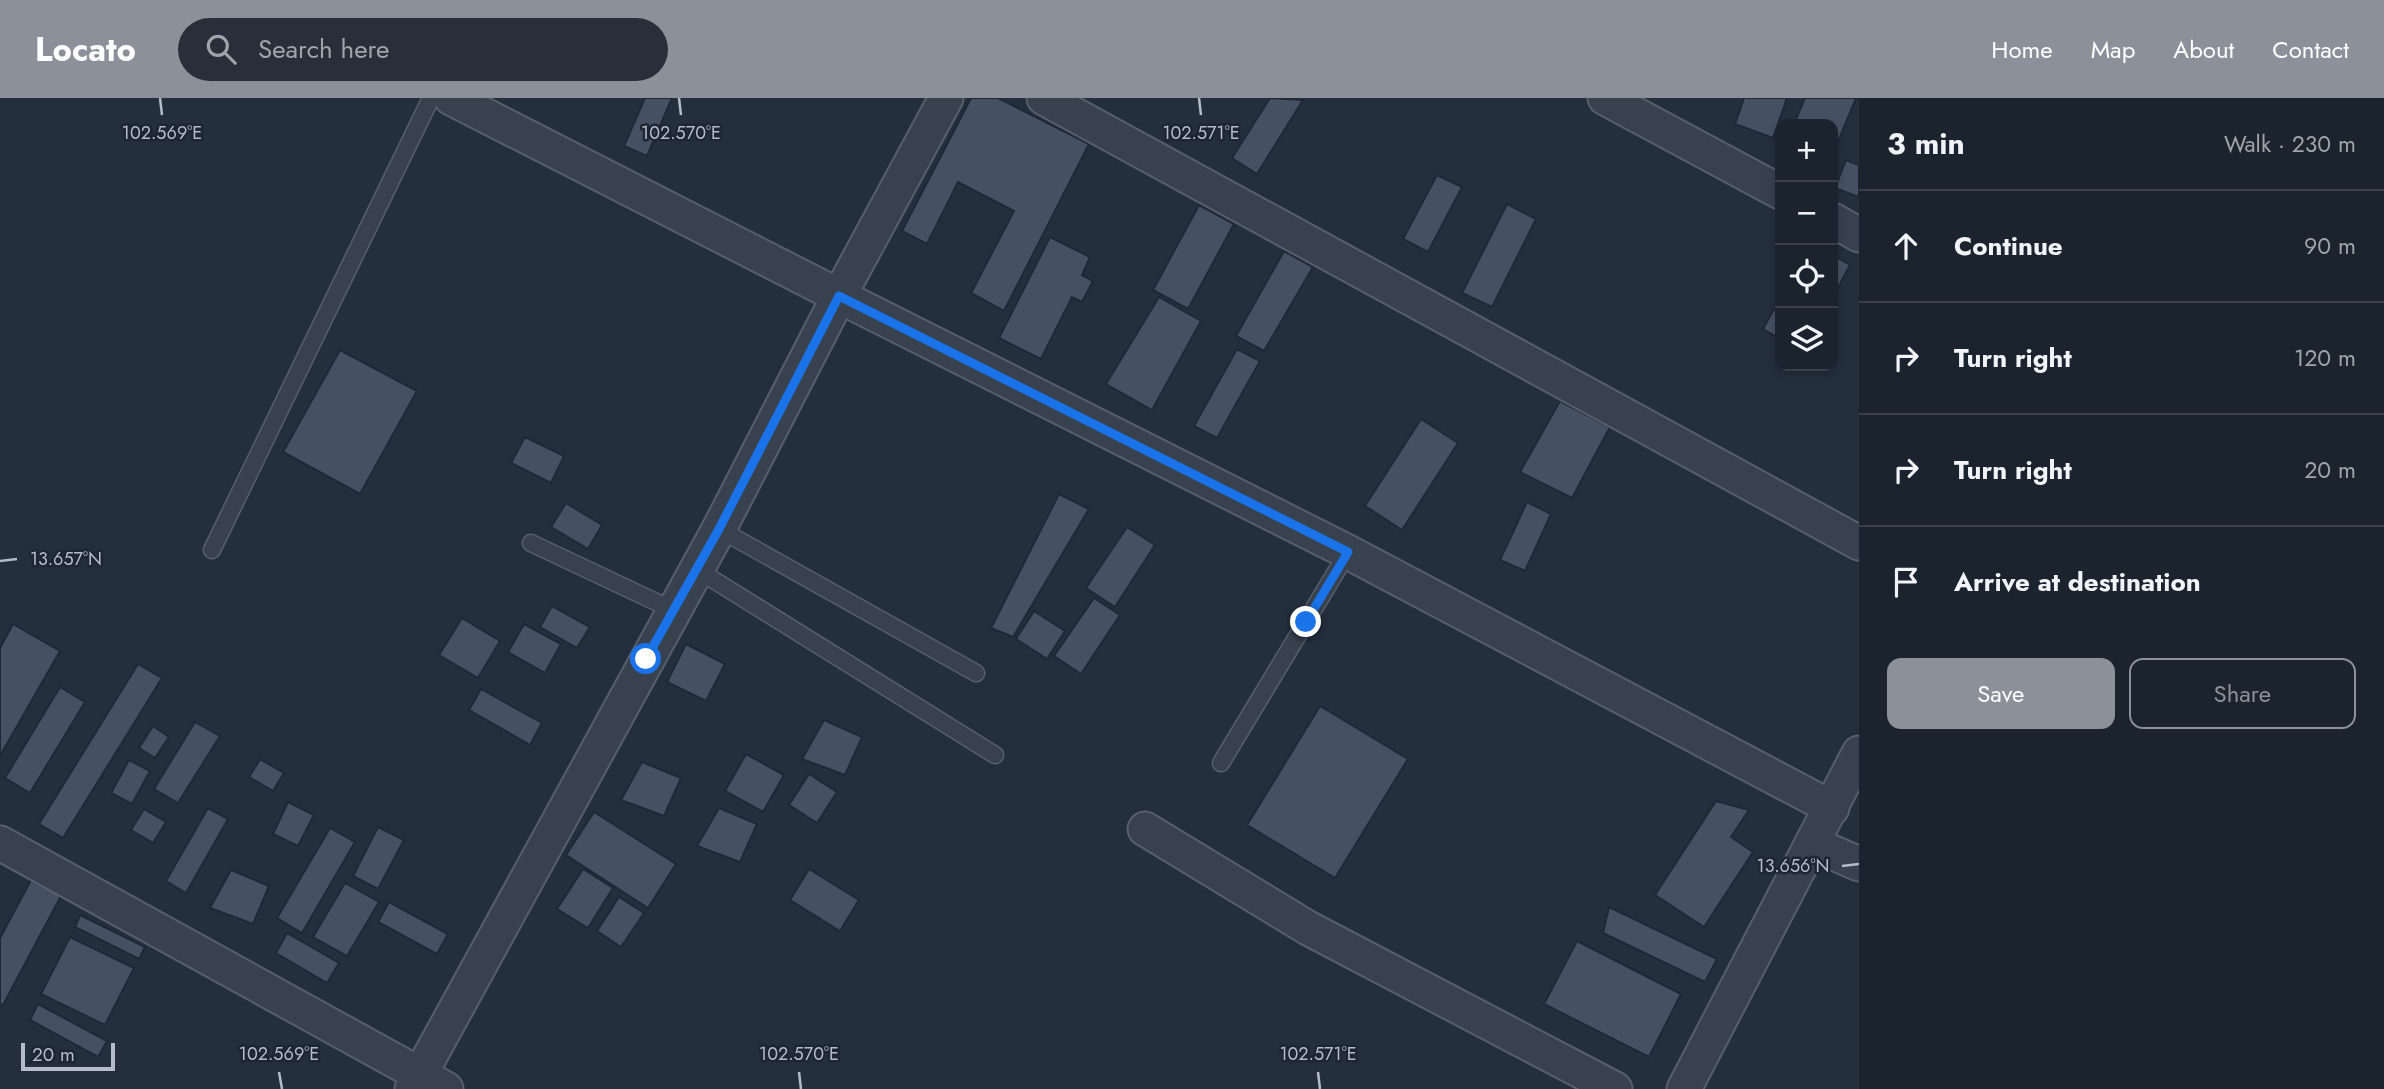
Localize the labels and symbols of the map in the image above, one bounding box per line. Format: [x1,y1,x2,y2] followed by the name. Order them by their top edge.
[122,120,202,146] text: 102.569°E
[641,120,721,146] text: 102.570°E
[1162,120,1240,146] text: 102.571°E
[30,546,102,572] text: 13.657°N
[1290,606,1321,637] route end
[630,643,661,674] route start
[1757,853,1829,879] text: 13.656°N
[21,1040,116,1072] scale bar
[239,1041,319,1067] text: 102.569°E
[759,1041,839,1067] text: 102.570°E
[1279,1041,1357,1067] text: 102.571°E

